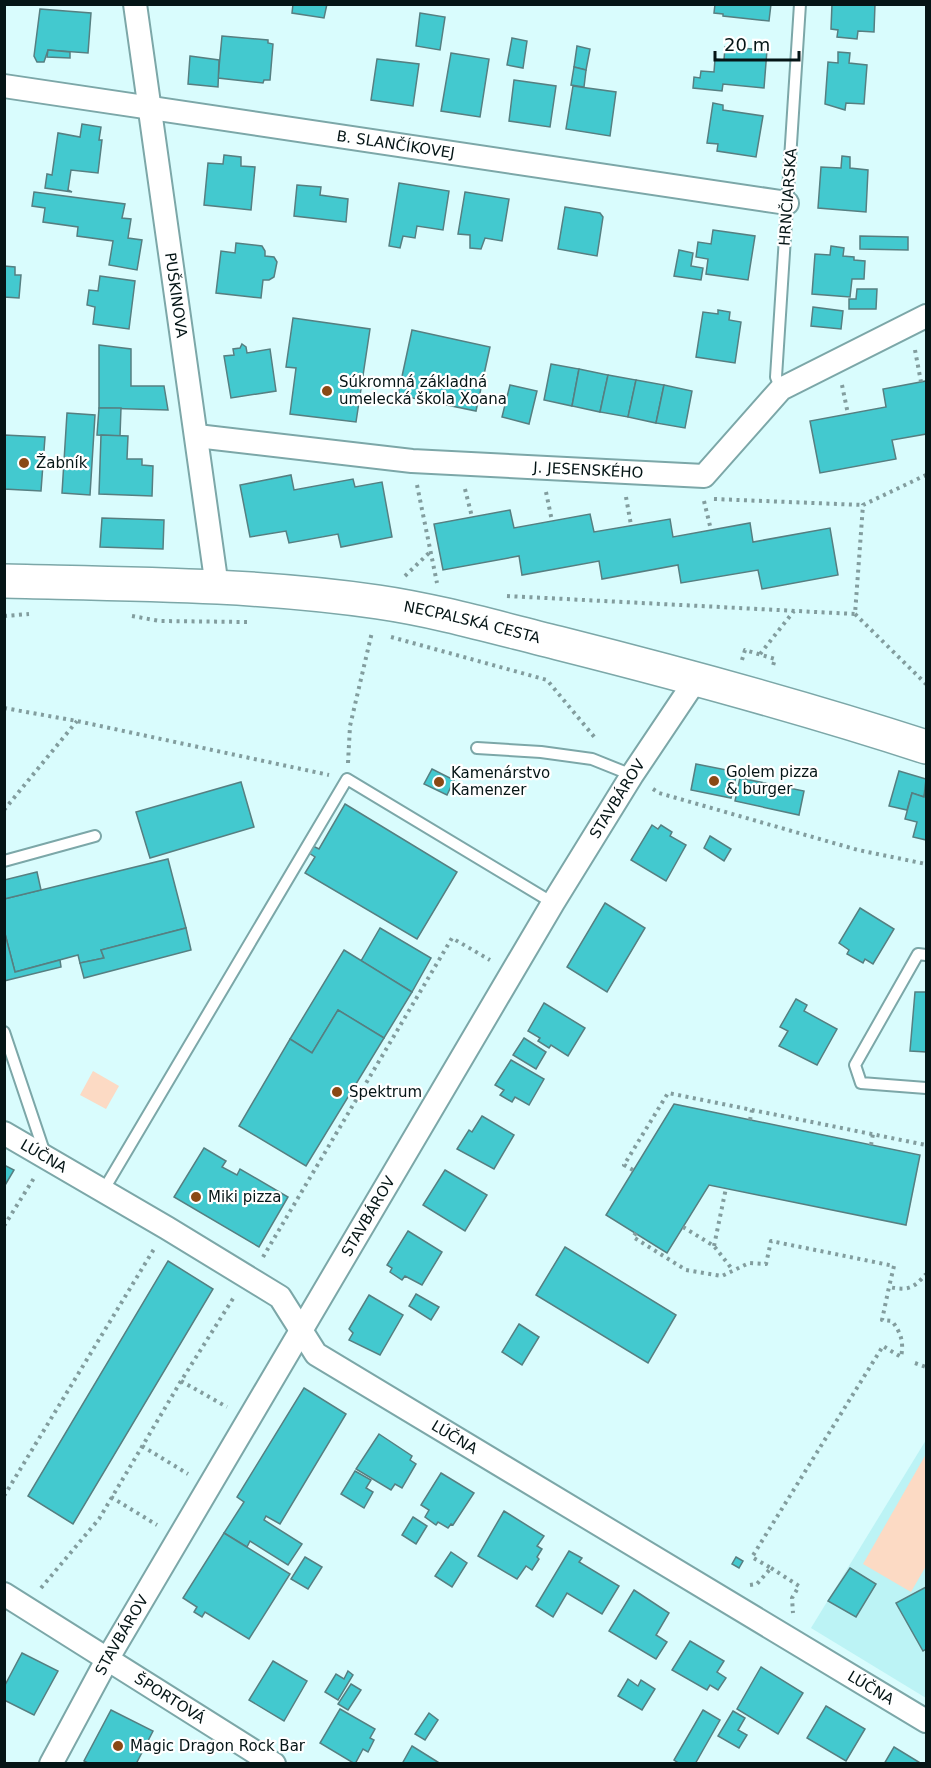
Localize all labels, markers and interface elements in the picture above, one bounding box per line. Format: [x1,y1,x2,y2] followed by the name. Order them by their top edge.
[715,24,799,62] scale bar
[724,34,770,55] text: 20 m
[335,127,456,162] street label: B. SLANČÍKOVEJ
[775,147,800,246] street label: HRNČIARSKA
[161,251,191,340] street label: PUŠKINOVA
[339,373,507,408] place label: Súkromná základná umelecká škola Xoana
[320,384,334,398] marker: Súkromná základná umelecká škola Xoana
[36,453,88,472] place label: Žabník
[17,456,31,470] marker: Žabník
[532,458,644,482] street label: J. JESENSKÉHO
[402,597,543,647] street label: NECPALSKÁ CESTA
[586,755,649,842] street label: STAVBÁROV
[726,763,818,798] place label: Golem pizza & burger
[451,764,550,799] place label: Kamenárstvo Kamenzer
[707,774,721,788] marker: Golem pizza & burger
[432,775,446,789] marker: Kamenárstvo Kamenzer
[349,1083,422,1101] place label: Spektrum
[330,1085,344,1099] marker: Spektrum
[17,1136,71,1177] street label: LÚČNA
[338,1172,399,1260] street label: STAVBÁROV
[208,1188,281,1206] place label: Miki pizza
[189,1190,203,1204] marker: Miki pizza
[428,1417,481,1458] street label: LÚČNA
[91,1591,152,1678] street label: STAVBÁROV
[845,1667,898,1709] street label: LÚČNA
[131,1669,210,1728] street label: ŠPORTOVÁ
[130,1737,306,1755] place label: Magic Dragon Rock Bar
[111,1739,125,1753] marker: Magic Dragon Rock Bar

